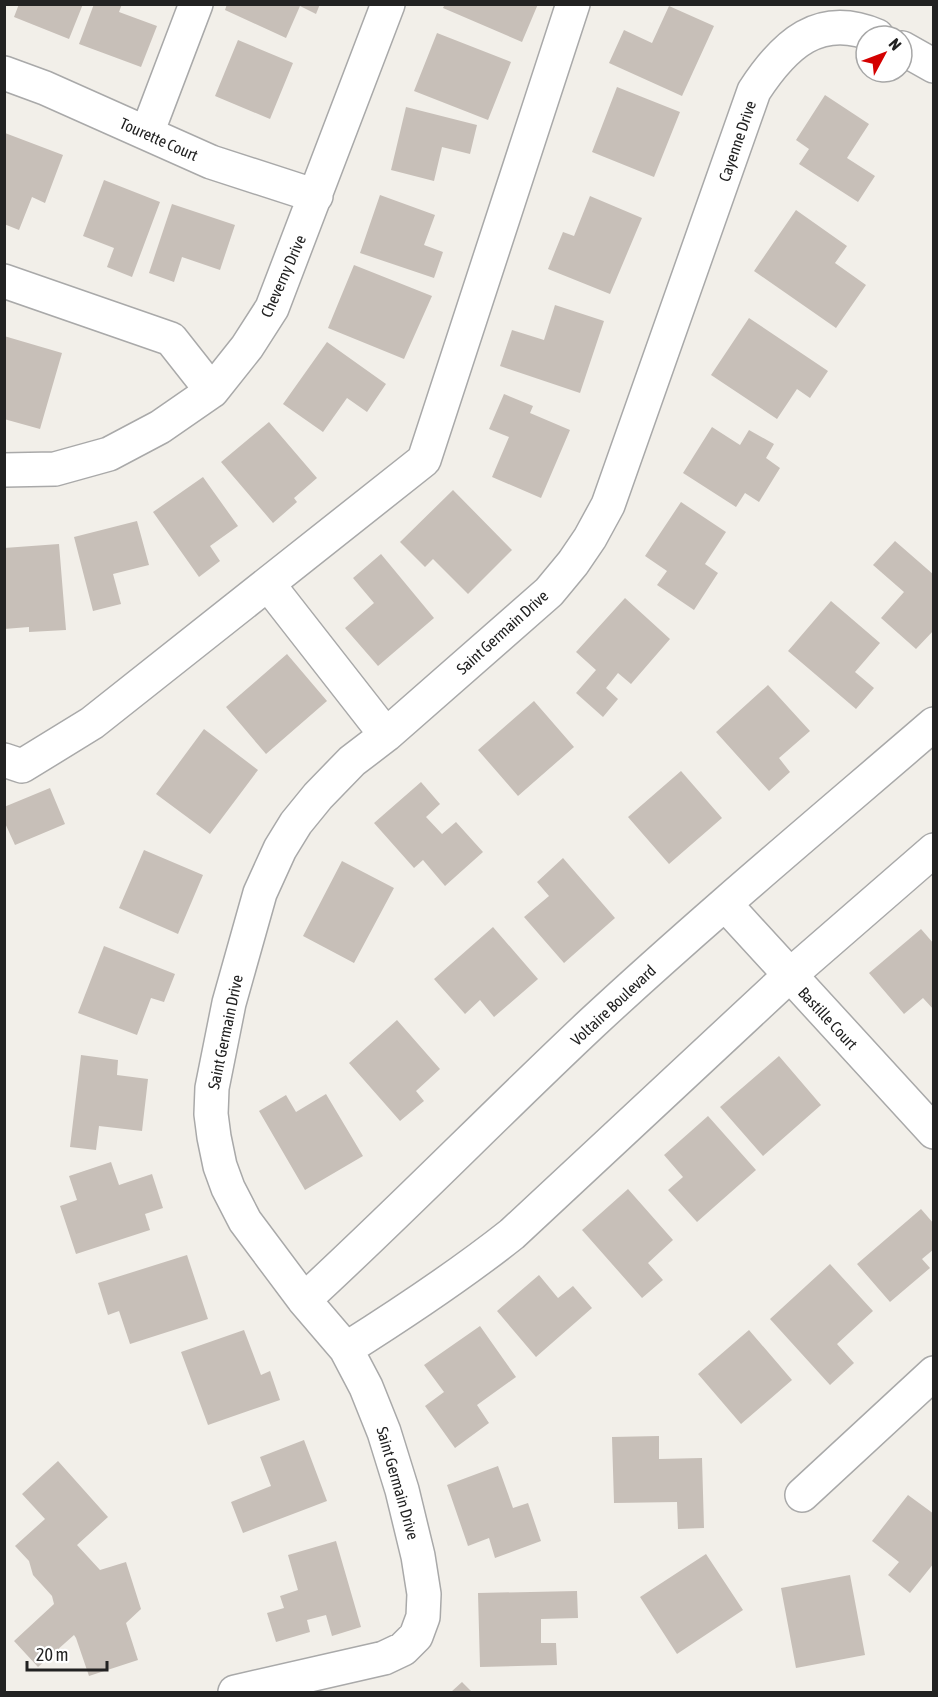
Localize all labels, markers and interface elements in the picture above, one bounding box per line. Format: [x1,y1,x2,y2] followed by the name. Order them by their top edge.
[854,24,914,84] north arrow
[885,35,905,54] text: N
[715,98,760,184] street label: Cayenne Drive
[117,114,201,164] street label: Tourette Court
[257,232,310,320] street label: Cheverny Drive
[453,586,551,678] street label: Saint Germain Drive
[567,961,659,1049] street label: Voltaire Boulevard
[204,973,246,1091] street label: Saint Germain Drive
[795,983,862,1053] street label: Bastille Court
[373,1425,423,1541] street label: Saint Germain Drive
[27,1634,106,1672] scale bar
[36,1644,68,1665] text: 20 m

